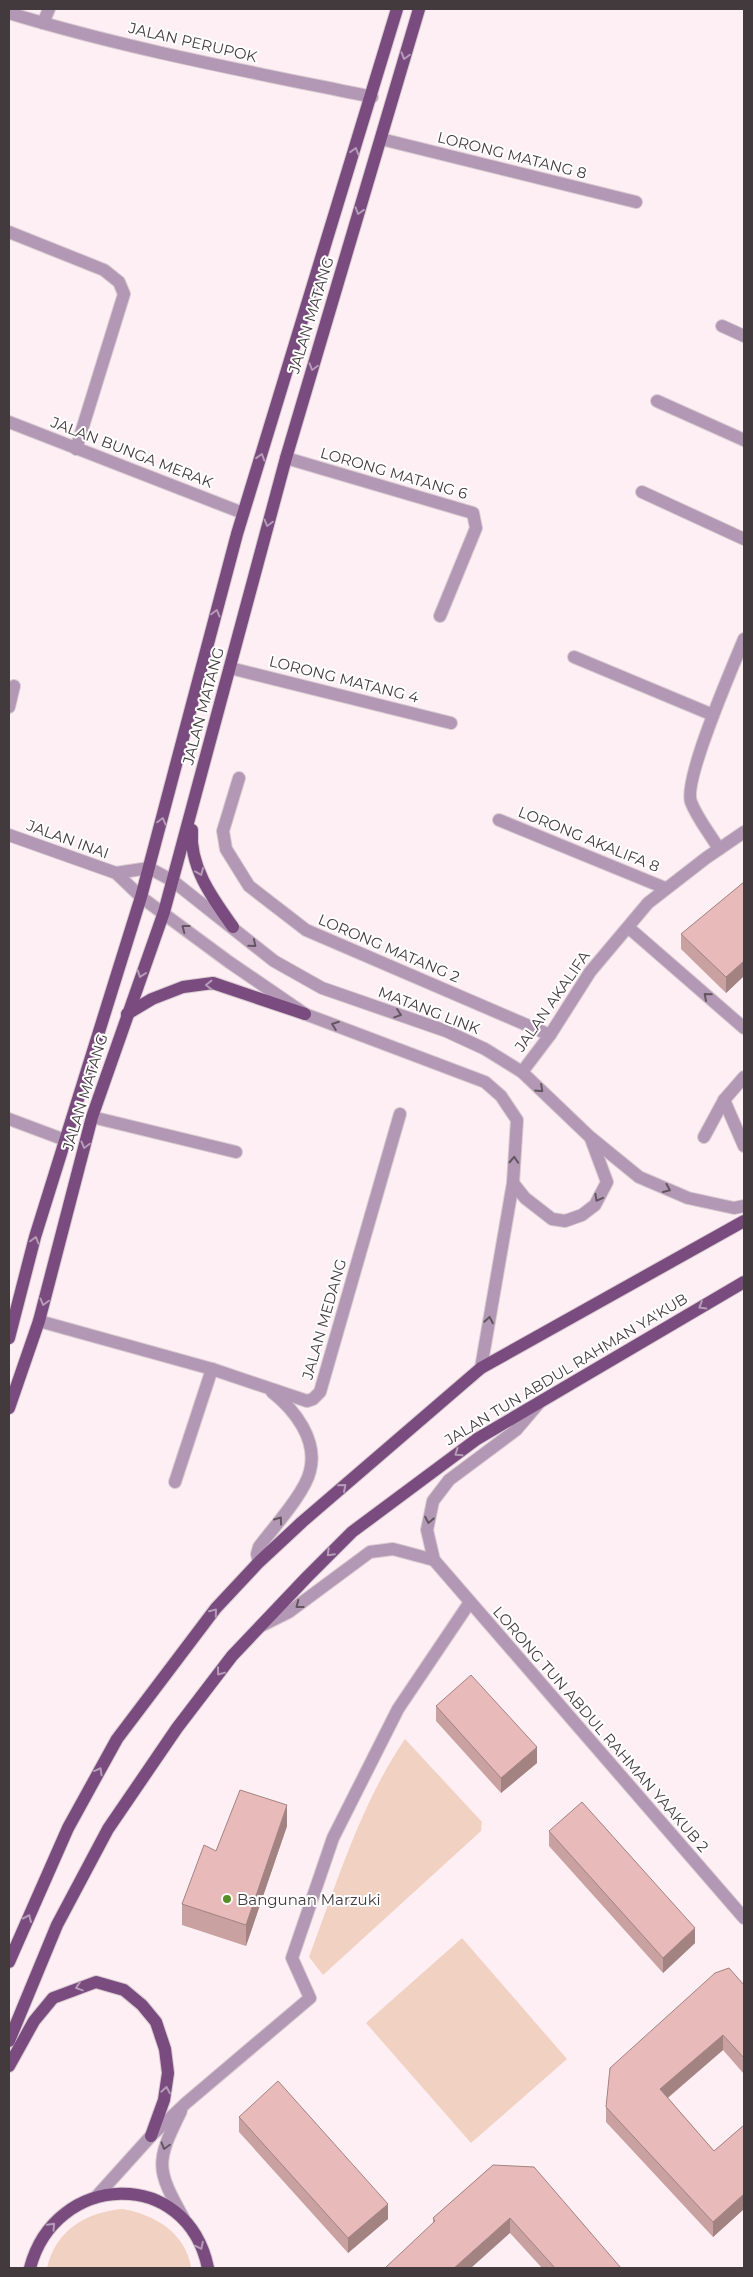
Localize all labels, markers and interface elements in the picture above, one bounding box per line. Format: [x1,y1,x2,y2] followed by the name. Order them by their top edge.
[126,18,259,66] street label: JALAN PERUPOK
[401,51,411,59] one-way arrow
[435,127,589,183] street label: LORONG MATANG 8
[350,148,360,156] one-way arrow
[355,207,365,215] one-way arrow
[284,254,338,377] street label: JALAN MATANG
[308,362,318,371] one-way arrow
[47,412,216,492] street label: JALAN BUNGA MERAK
[318,443,470,503] street label: LORONG MATANG 6
[255,453,265,462] one-way arrow
[264,519,274,527] one-way arrow
[211,610,221,618] one-way arrow
[178,645,228,768] street label: JALAN MATANG
[267,651,421,707] street label: LORONG MATANG 4
[516,802,662,876] street label: LORONG AKALIFA 8
[24,815,112,863] street label: JALAN INAI
[156,818,166,826] one-way arrow
[194,867,204,876] one-way arrow
[315,910,463,986] street label: LORONG MATANG 2
[182,925,191,933] one-way arrow
[247,938,256,947] one-way arrow
[510,947,594,1056] street label: JALAN AKALIFA
[137,969,147,978] one-way arrow
[204,980,212,990] one-way arrow
[375,982,483,1038] street label: MATANG LINK
[704,993,713,1002] one-way arrow
[393,1008,401,1018] one-way arrow
[331,1021,340,1031] one-way arrow
[58,1031,112,1154] street label: JALAN MATANG
[534,1083,543,1092] one-way arrow
[80,1140,90,1148] one-way arrow
[509,1155,520,1163] one-way arrow
[662,1183,671,1193] one-way arrow
[595,1193,605,1202] one-way arrow
[29,1236,39,1245] one-way arrow
[297,1256,350,1383] street label: JALAN MEDANG
[440,1289,691,1450] street label: JALAN TUN ABDUL RAHMAN YA'KUB
[39,1297,49,1305] one-way arrow
[699,1300,708,1310] one-way arrow
[484,1316,494,1324] one-way arrow
[454,1447,464,1456] one-way arrow
[338,1483,347,1492] one-way arrow
[424,1515,435,1524] one-way arrow
[273,1517,281,1526] one-way arrow
[327,1548,336,1557] one-way arrow
[295,1599,305,1608] one-way arrow
[489,1602,713,1856] street label: LORONG TUN ABDUL RAHMAN YAAKUB 2
[209,1608,218,1617] one-way arrow
[217,1666,226,1676] one-way arrow
[92,1768,102,1777] one-way arrow
[237,1890,381,1909] place label: Bangunan Marzuki
[221,1893,233,1905] marker: Bangunan Marzuki
[22,1914,33,1923] one-way arrow
[75,1982,84,1992] one-way arrow
[160,2086,170,2094] one-way arrow
[161,2142,171,2150] one-way arrow
[46,2223,55,2232] one-way arrow
[194,2241,205,2250] one-way arrow

